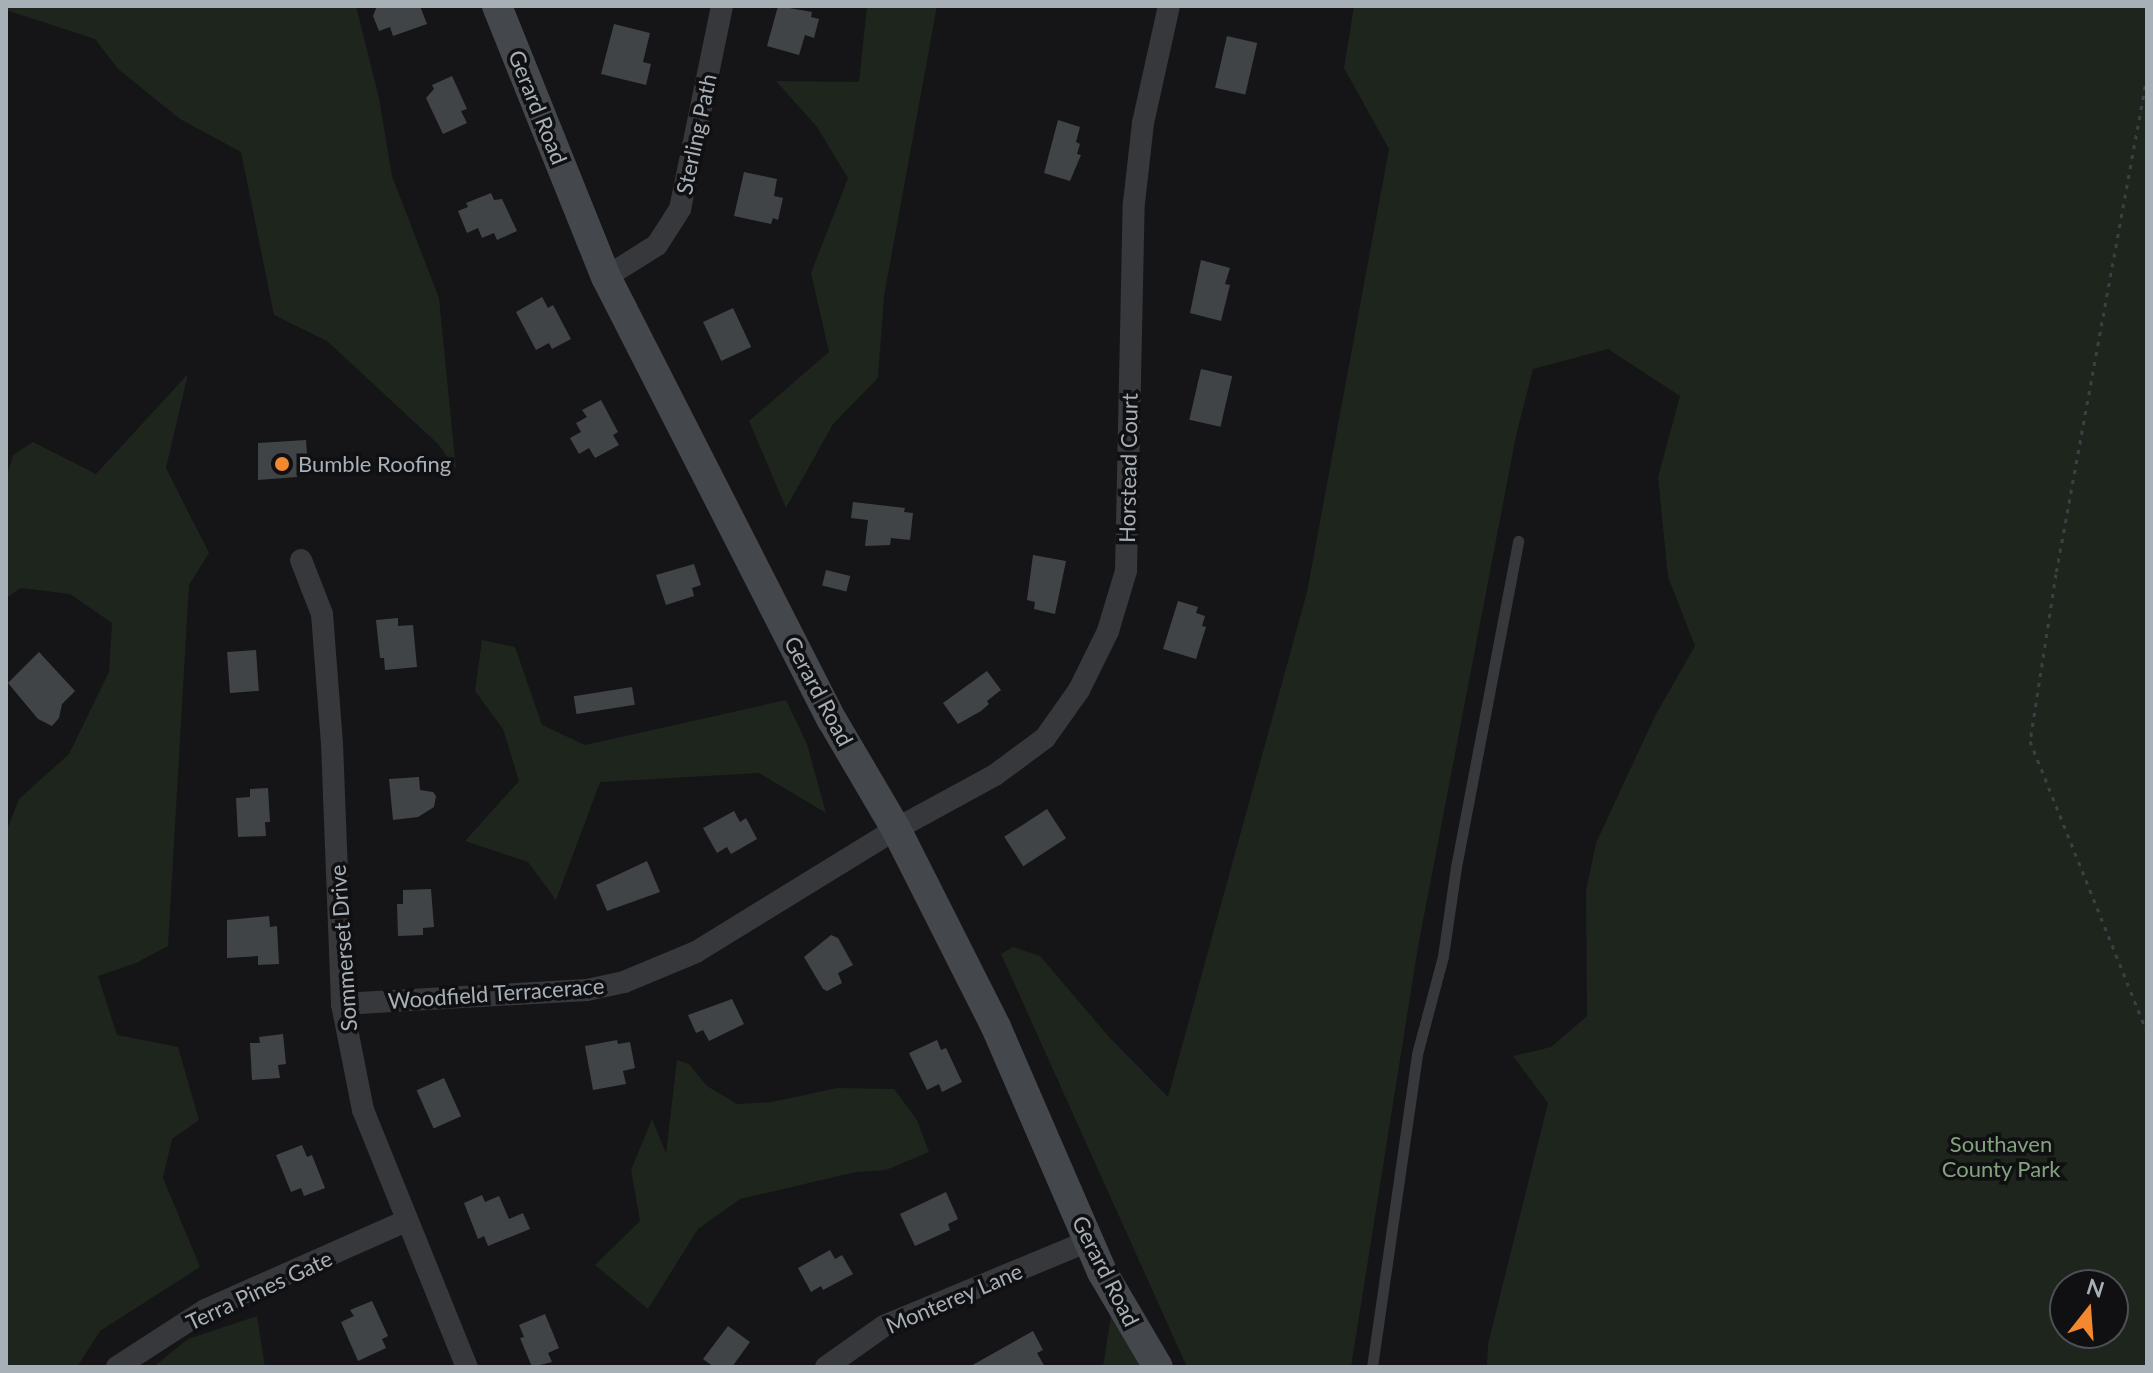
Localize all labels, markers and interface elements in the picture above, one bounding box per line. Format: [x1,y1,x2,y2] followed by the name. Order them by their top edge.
[503,46,573,168] street label: Gerard Road
[670,71,722,197] street label: Sterling Path
[1113,393,1143,543] street label: Horstead Court
[298,451,451,477] place label: Bumble Roofing
[273,455,291,473] marker: Bumble Roofing
[779,632,859,750] street label: Gerard Road
[324,864,362,1032] street label: Sommerset Drive
[387,972,605,1014] street label: Woodfield Terracerace
[1941,1130,2061,1182] park label: Southaven County Park
[1067,1211,1145,1331] street label: Gerard Road
[182,1245,336,1335] street label: Terra Pines Gate
[882,1257,1026,1339] street label: Monterey Lane
[2049,1269,2129,1349] north arrow
[2084,1272,2108,1303] text: N

